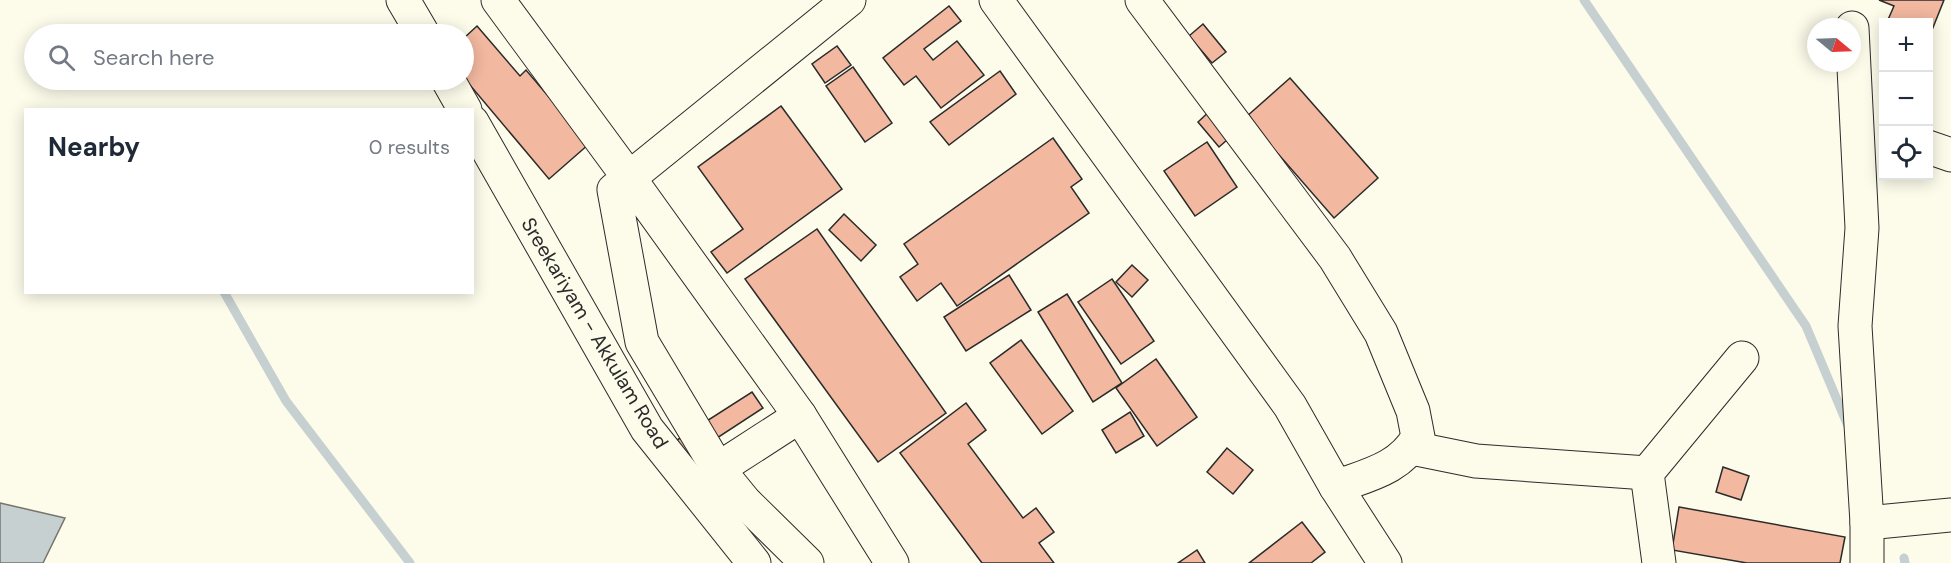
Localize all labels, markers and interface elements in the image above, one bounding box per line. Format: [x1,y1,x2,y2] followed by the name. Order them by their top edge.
[1807,18,1861,72] north arrow
[1879,18,1933,180] map controls
[1879,18,1933,72] button: +
[24,24,474,90] search box
[45,41,78,74] icon: search
[93,43,214,72] text: Search here
[1879,72,1933,126] button: −
[1879,126,1933,180] button: locate
[48,130,140,164] text: Nearby
[369,134,450,160] text: 0 results
[516,213,674,453] street label: Sreekariyam - Akkulam Road

